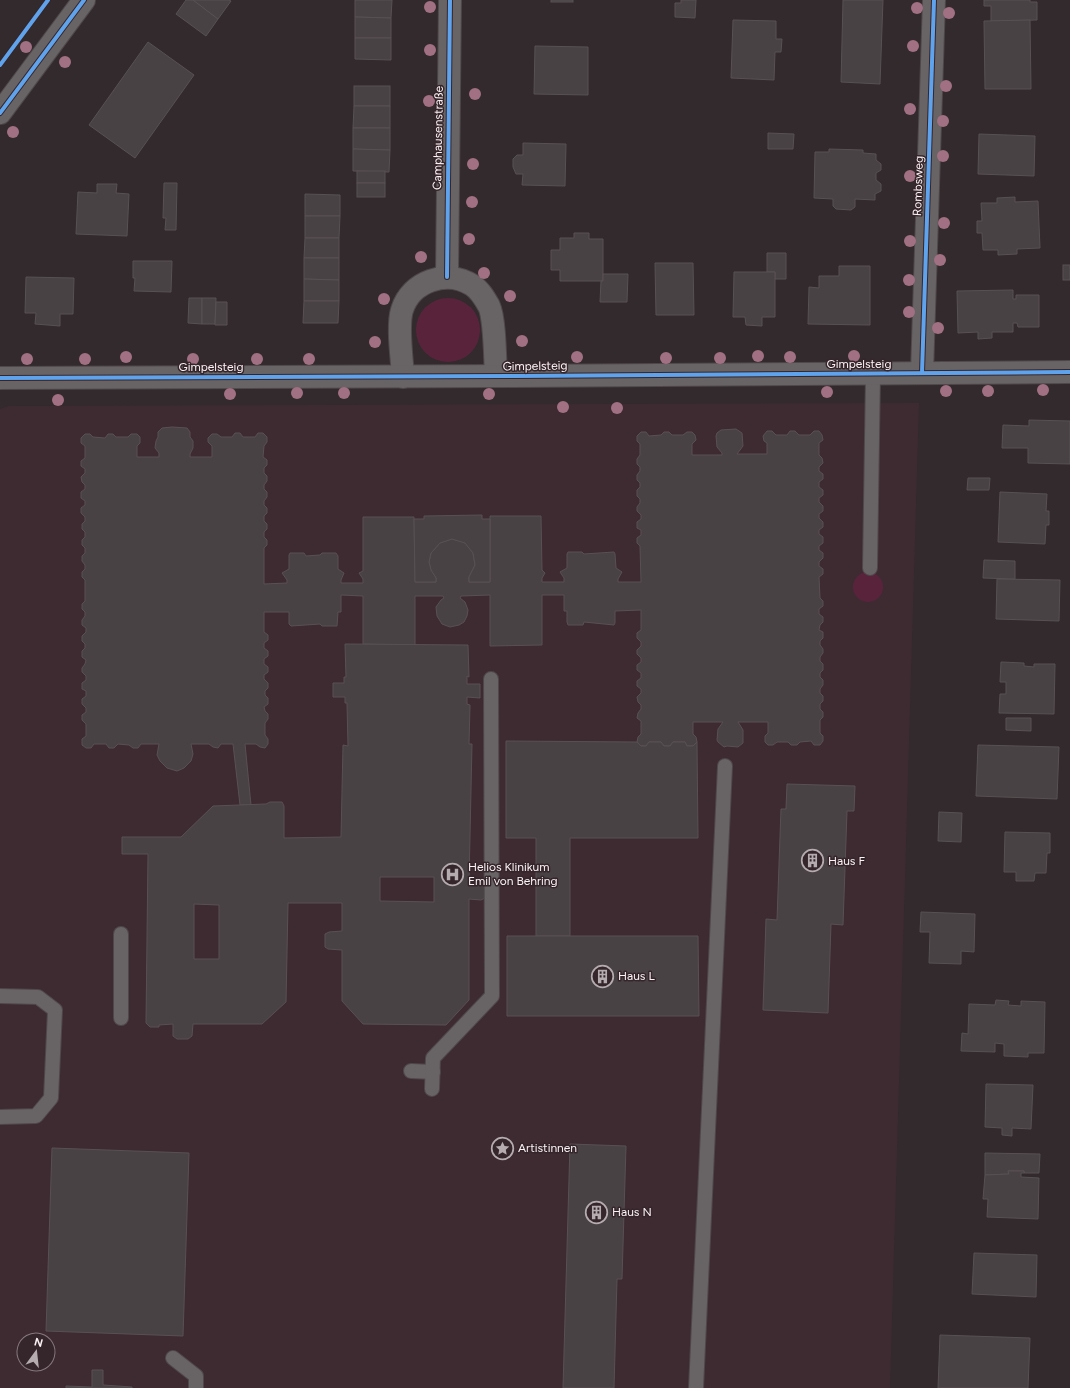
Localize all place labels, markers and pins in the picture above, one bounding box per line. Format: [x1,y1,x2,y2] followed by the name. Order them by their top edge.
[799,848,825,874] building icon: Haus F
[828,854,865,868] place label: Haus F
[468,860,558,888] place label: Helios Klinikum Emil von Behring
[440,861,466,887] hospital icon: Helios Klinikum Emil von Behring
[590,963,616,989] building icon: Haus L
[618,969,655,983] place label: Haus L
[490,1135,516,1161] place icon: Artistinnen
[518,1141,577,1155] place label: Artistinnen
[583,1199,609,1225] building icon: Haus N
[612,1205,652,1219] place label: Haus N

